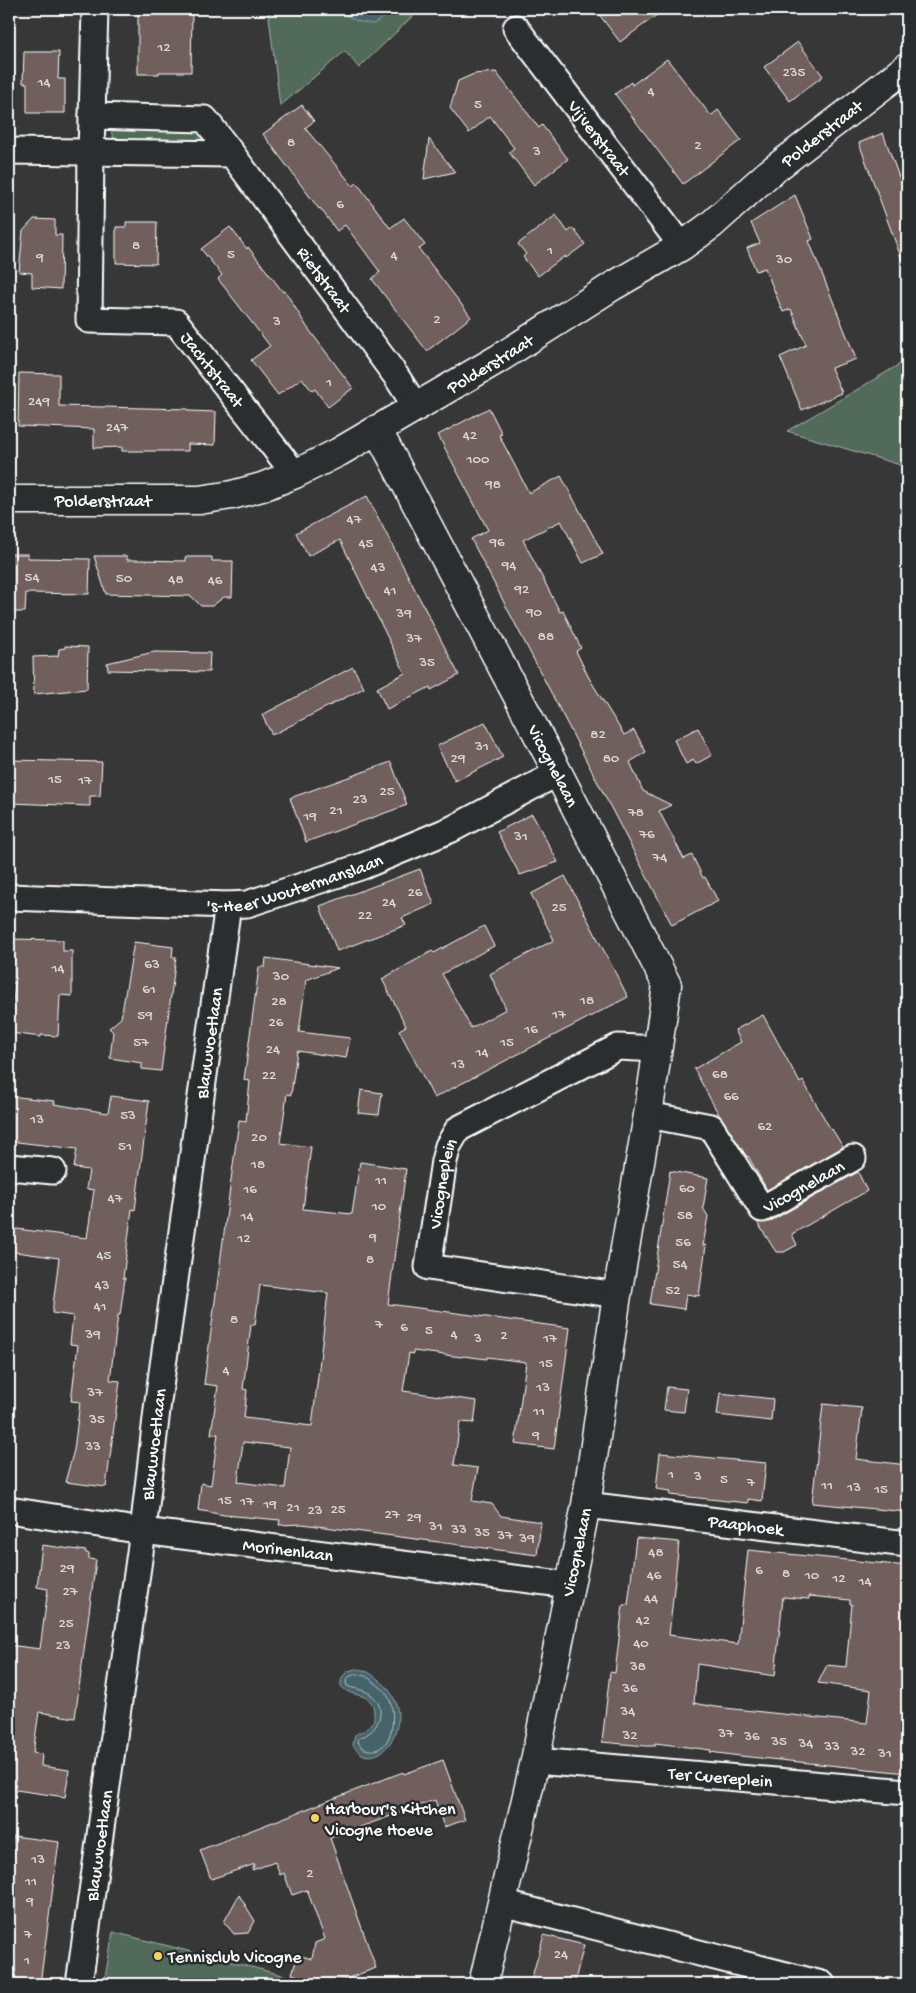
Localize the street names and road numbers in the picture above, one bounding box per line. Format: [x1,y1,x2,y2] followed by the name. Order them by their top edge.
[561,96,634,183] street label: Vijverstraat
[777,96,869,173] street label: Polderstraat
[291,243,355,320] street label: Rietstraat
[175,329,248,414] street label: Jachtstraat
[443,330,540,400] street label: Polderstraat
[53,492,153,513] street label: Polderstraat
[521,721,582,812] street label: Vicognelaan
[206,851,387,918] street label: 's-Heer Woutermanslaan
[193,986,229,1101] street label: Blauwvoetlaan
[426,1134,464,1231] street label: Vicogneplein
[759,1157,849,1220] street label: Vicognelaan
[139,1387,173,1502] street label: Blauwvoetlaan
[559,1506,598,1600] street label: Vicognelaan
[706,1512,786,1542] street label: Paaphoek
[241,1536,335,1568] street label: Morinenlaan
[666,1764,774,1794] street label: Ter Cuereplein
[83,1788,119,1904] street label: Blauwvoetlaan

